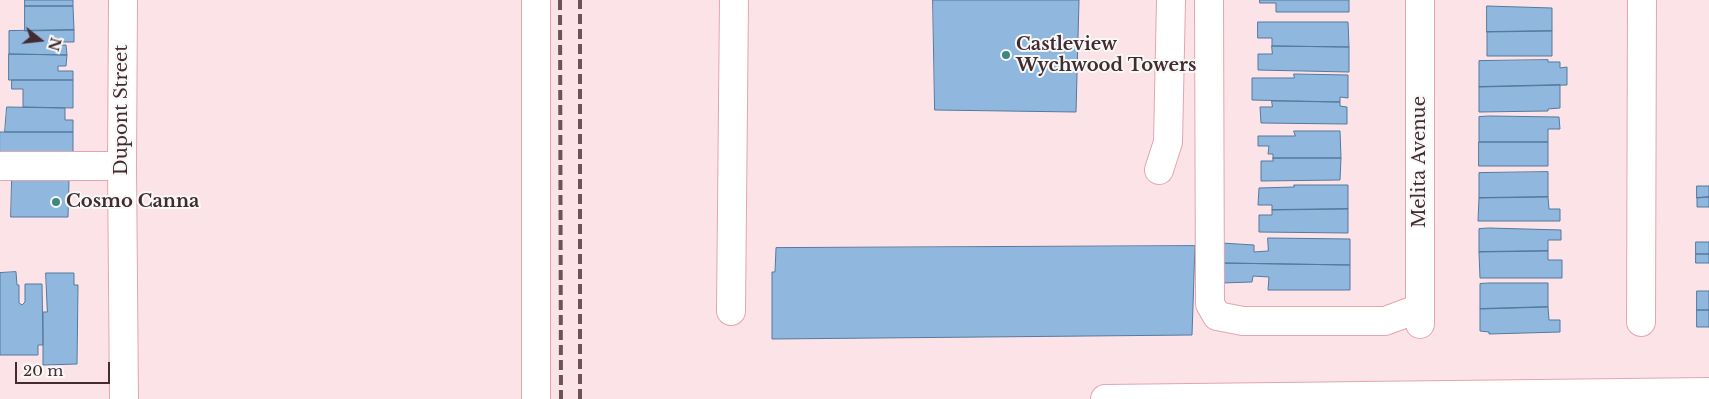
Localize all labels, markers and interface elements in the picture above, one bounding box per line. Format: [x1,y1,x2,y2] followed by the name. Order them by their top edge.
[15,15,65,65] north arrow
[1016,34,1196,76] place label: Castleview Wychwood Towers
[44,35,65,53] text: N
[111,45,133,175] street label: Dupont Street
[1000,49,1012,61] marker: Castleview Wychwood Towers
[1409,96,1431,228] street label: Melita Avenue
[66,191,199,213] place label: Cosmo Canna
[50,196,62,208] marker: Cosmo Canna
[18,352,112,384] scale bar
[23,361,63,380] text: 20 m

